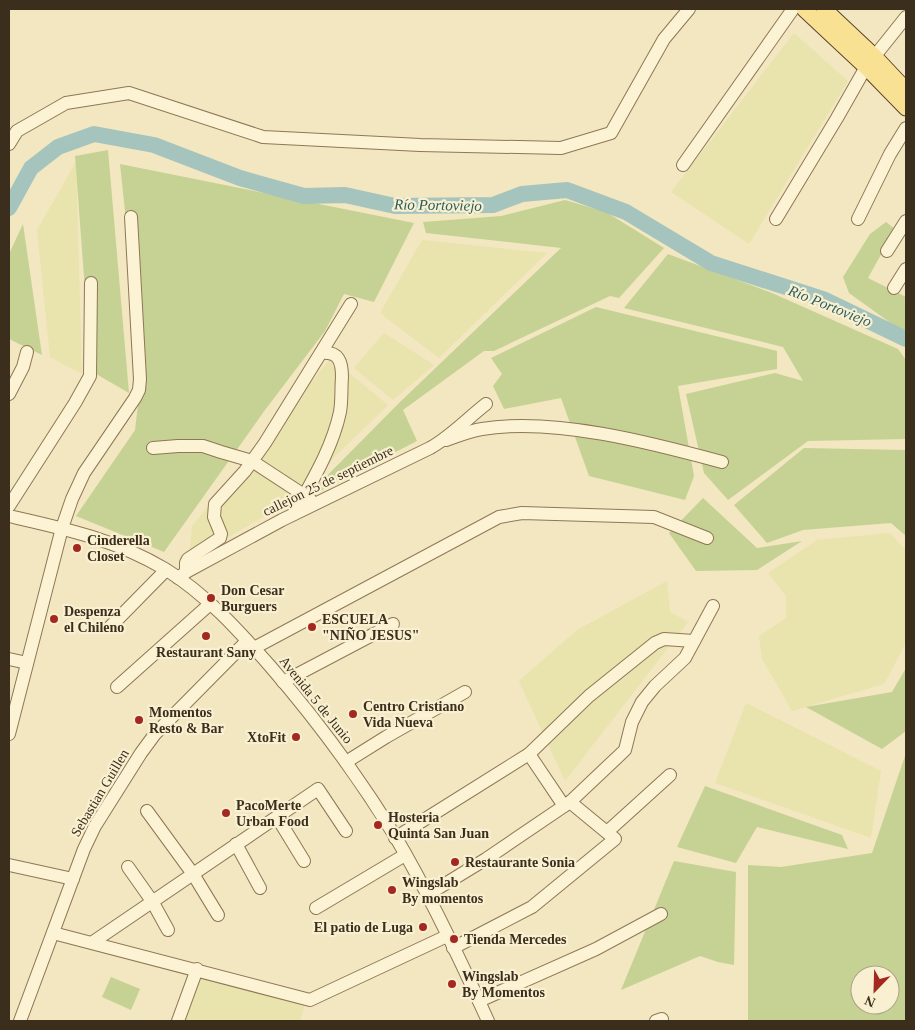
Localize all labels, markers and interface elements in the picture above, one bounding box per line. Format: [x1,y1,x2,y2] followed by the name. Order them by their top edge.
[393,196,483,214] water label: Río Portoviejo
[785,282,874,330] water label: Río Portoviejo
[260,443,396,519] street label: callejon 25 de septiembre
[87,533,150,564] place label: Cinderella Closet
[71,542,83,554] marker: Cinderella Closet
[221,583,284,614] place label: Don Cesar Burguers
[205,592,217,604] marker: Don Cesar Burguers
[64,604,124,635] place label: Despenza el Chileno
[322,612,420,643] place label: ESCUELA "NIÑO JESUS"
[48,613,60,625] marker: Despenza el Chileno
[306,621,318,633] marker: ESCUELA "NIÑO JESUS"
[200,630,212,642] marker: Restaurant Sany
[156,645,256,660] place label: Restaurant Sany
[276,654,356,746] street label: Avenida 5 de Junio
[363,699,464,730] place label: Centro Cristiano Vida Nueva
[149,705,224,736] place label: Momentos Resto & Bar
[347,708,359,720] marker: Centro Cristiano Vida Nueva
[133,714,145,726] marker: Momentos Resto & Bar
[247,730,286,745] place label: XtoFit
[290,731,302,743] marker: XtoFit
[68,747,132,839] street label: Sebastian Guillen
[236,798,309,829] place label: PacoMerte Urban Food
[220,807,232,819] marker: PacoMerte Urban Food
[388,810,489,841] place label: Hosteria Quinta San Juan
[372,819,384,831] marker: Hosteria Quinta San Juan
[465,855,575,870] place label: Restaurante Sonia
[449,856,461,868] marker: Restaurante Sonia
[402,875,484,906] place label: Wingslab By momentos
[386,884,398,896] marker: Wingslab By momentos
[314,920,413,935] place label: El patio de Luga
[417,921,429,933] marker: El patio de Luga
[464,932,567,947] place label: Tienda Mercedes
[448,933,460,945] marker: Tienda Mercedes
[850,965,900,1015] north arrow
[462,969,545,1000] place label: Wingslab By Momentos
[446,978,458,990] marker: Wingslab By Momentos
[863,993,878,1010] text: N

